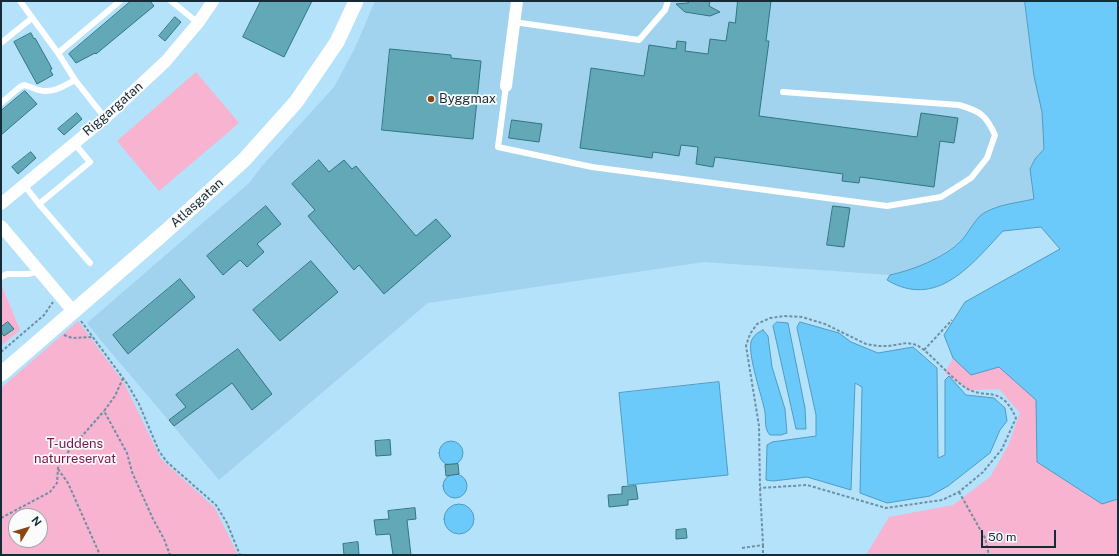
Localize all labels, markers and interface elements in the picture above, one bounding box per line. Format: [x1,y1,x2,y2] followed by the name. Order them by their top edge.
[80,79,146,139] street label: Riggargatan
[439,91,496,107] place label: Byggmax
[426,94,436,104] marker: Byggmax
[167,175,227,231] street label: Atlasgatan
[34,436,116,467] park label: T-uddens naturreservat
[8,508,48,548] north arrow
[29,514,44,528] text: N
[983,522,1058,548] scale bar
[988,530,1016,544] text: 50 m

